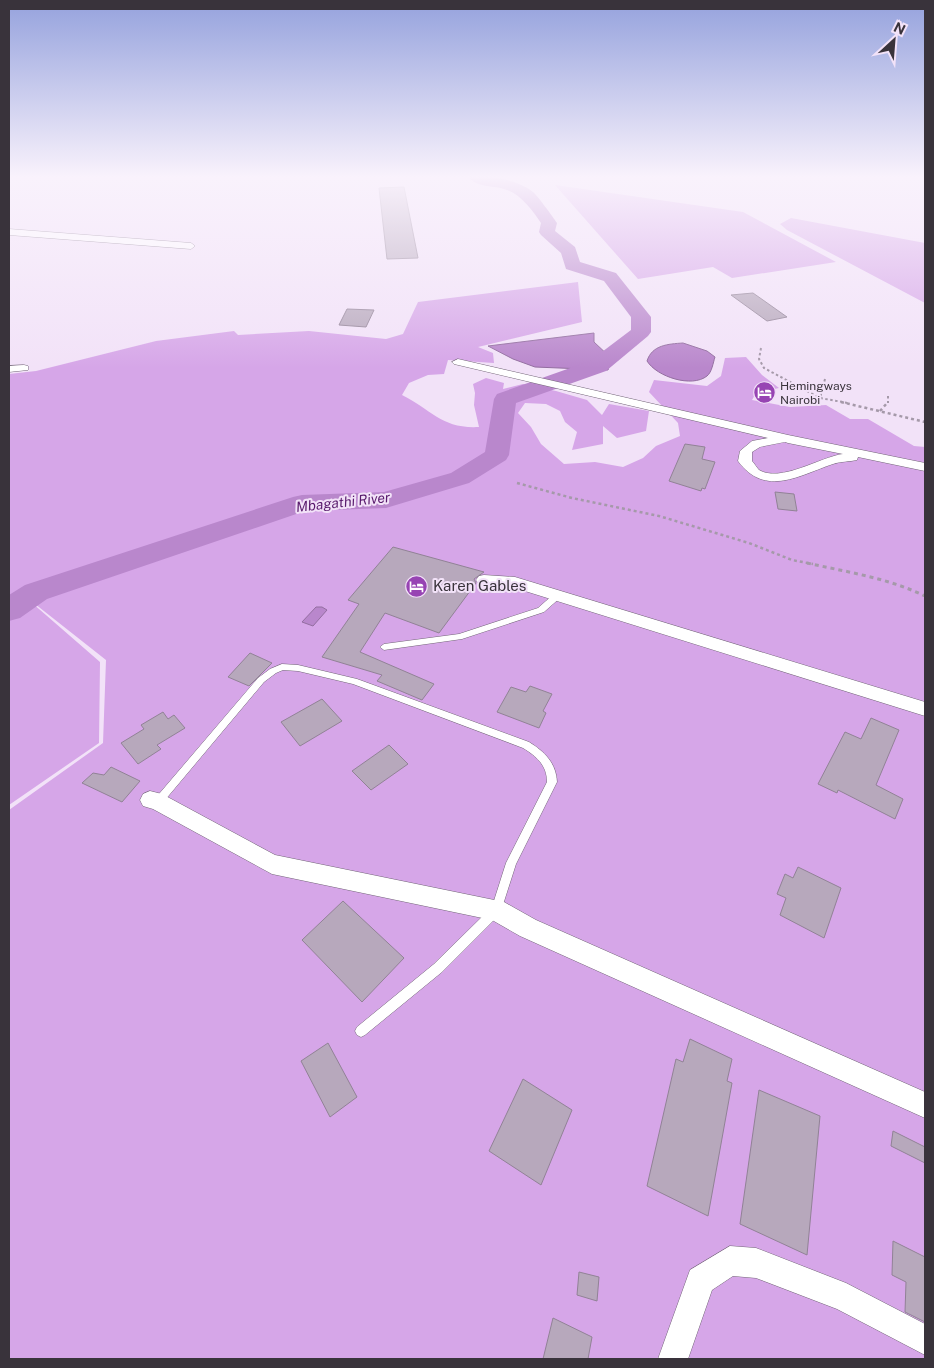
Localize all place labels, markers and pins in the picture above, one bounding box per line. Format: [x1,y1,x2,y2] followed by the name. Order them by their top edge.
[780,379,852,407] place label: Hemingways Nairobi
[752,381,776,405] hotel icon: Hemingways Nairobi
[405,574,429,598] hotel icon: Karen Gables
[433,577,526,594] place label: Karen Gables

